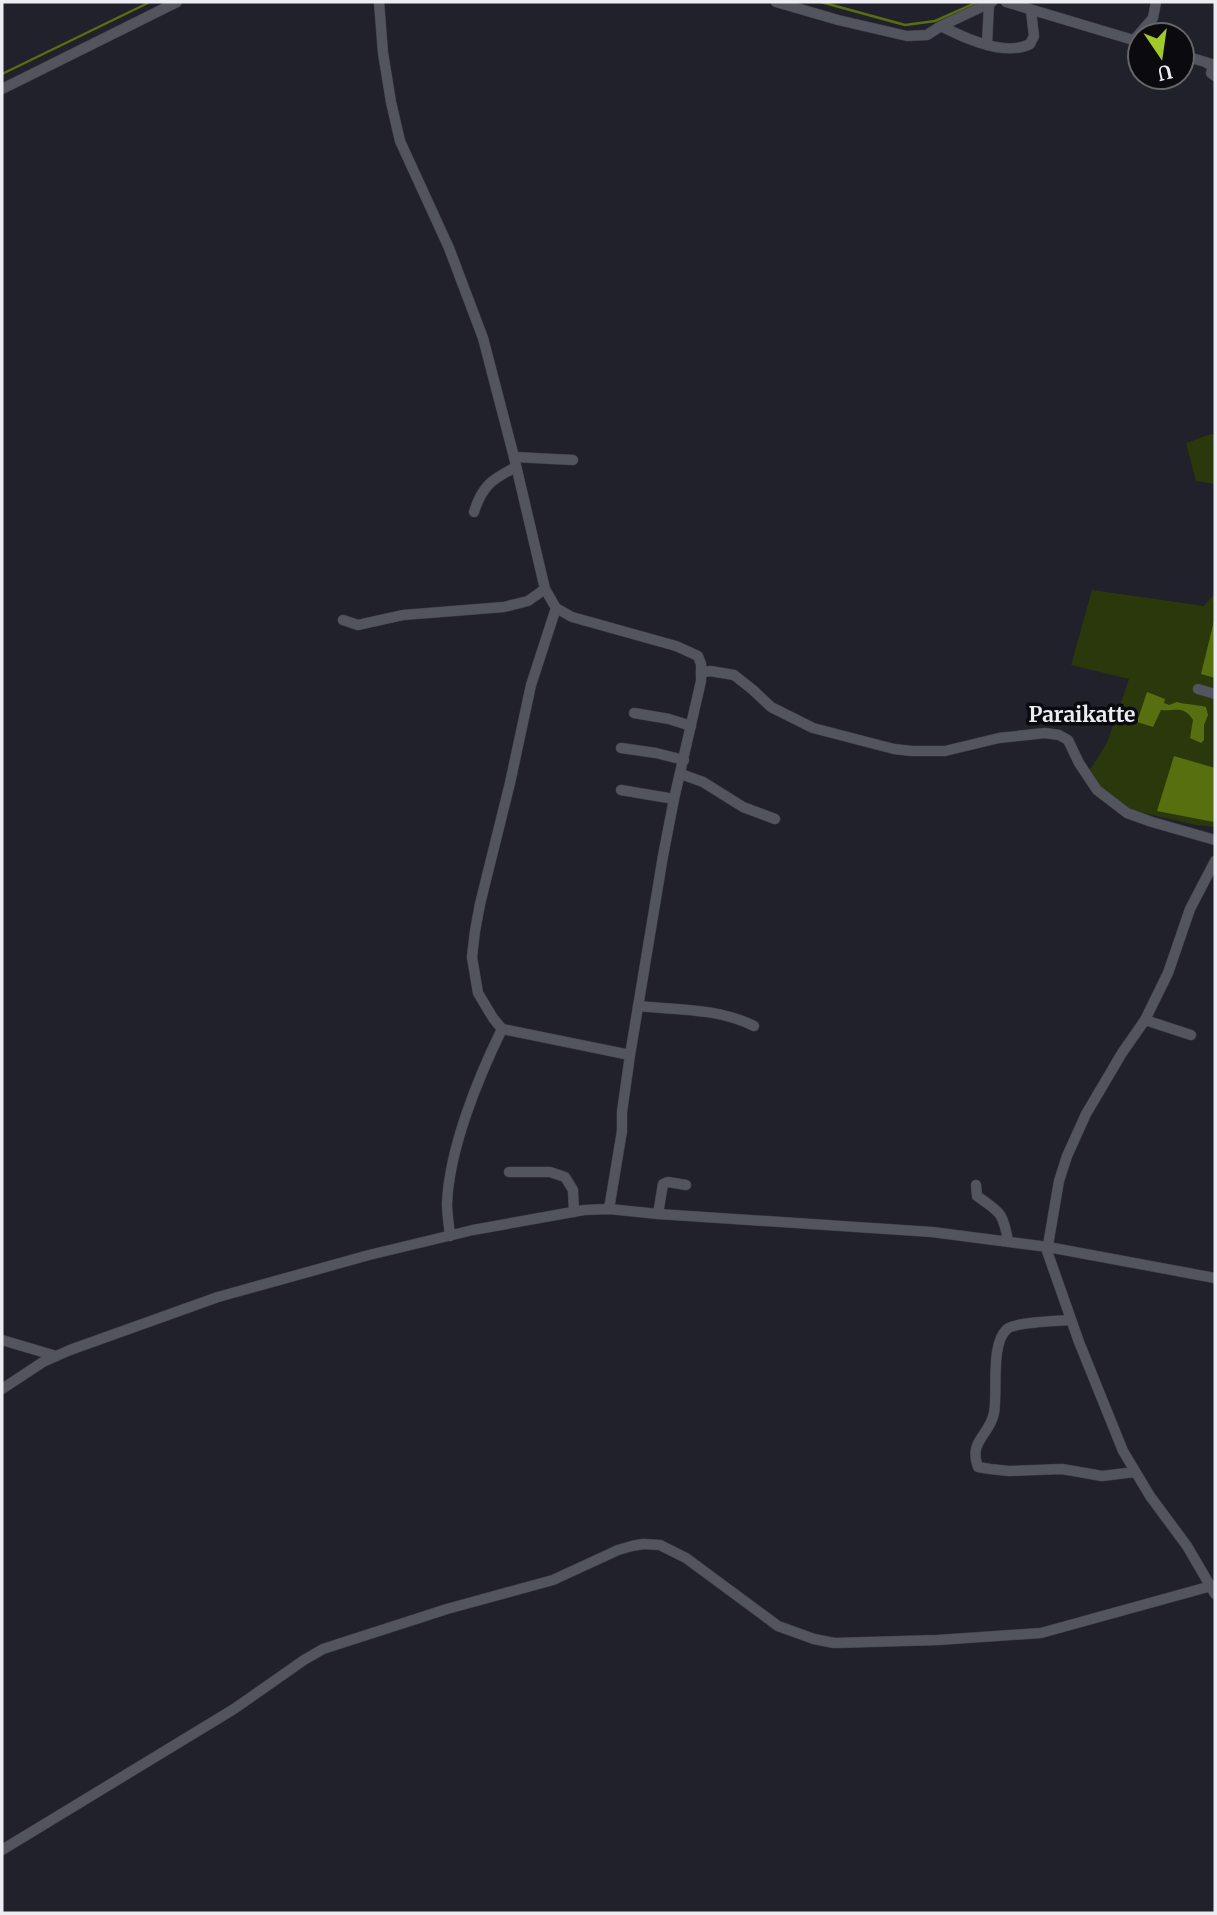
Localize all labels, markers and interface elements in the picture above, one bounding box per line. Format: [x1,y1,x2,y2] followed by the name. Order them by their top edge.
[1126,21,1196,91] north arrow
[1155,59,1174,86] text: U
[1029,701,1135,728] district label: Paraikatte

